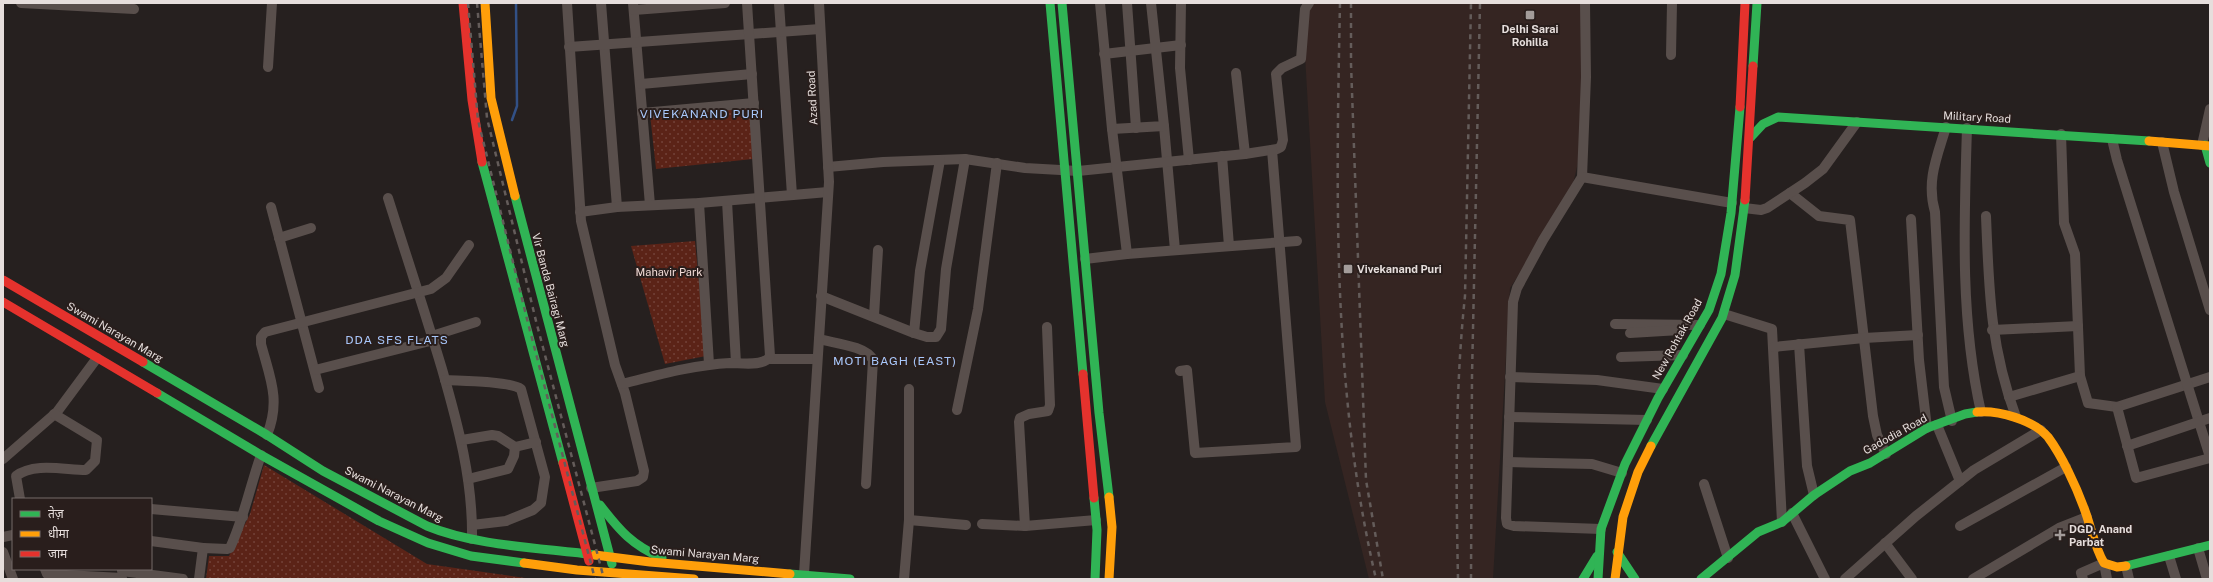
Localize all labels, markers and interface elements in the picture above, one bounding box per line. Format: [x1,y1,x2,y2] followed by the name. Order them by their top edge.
[1524,9,1536,21] marker: Delhi Sarai Rohilla
[1501,23,1559,48] place label: Delhi Sarai Rohilla
[805,70,819,126] street label: Azad Road
[640,107,764,121] district label: VIVEKANAND PURI
[1943,109,2011,125] street label: Military Road
[530,232,572,349] street label: Vir Banda Bairagi Marg
[1342,263,1354,275] marker: Vivekanand Puri
[1357,263,1442,275] place label: Vivekanand Puri
[636,266,702,278] park label: Mahavir Park
[1650,297,1704,381] street label: New Rohtak Road
[65,300,165,364] street label: Swami Narayan Marg
[345,333,449,347] district label: DDA SFS FLATS
[833,354,957,368] district label: MOTI BAGH (EAST)
[1861,412,1929,456] street label: Gadodia Road
[343,464,445,524] street label: Swami Narayan Marg
[12,498,152,570] legend
[48,506,65,521] text: तेज़
[2069,523,2132,548] place label: DGD, Anand Parbat
[48,526,70,541] text: धीमा
[2054,529,2066,541] marker: DGD, Anand Parbat
[650,543,760,565] street label: Swami Narayan Marg
[48,547,68,561] text: जाम

